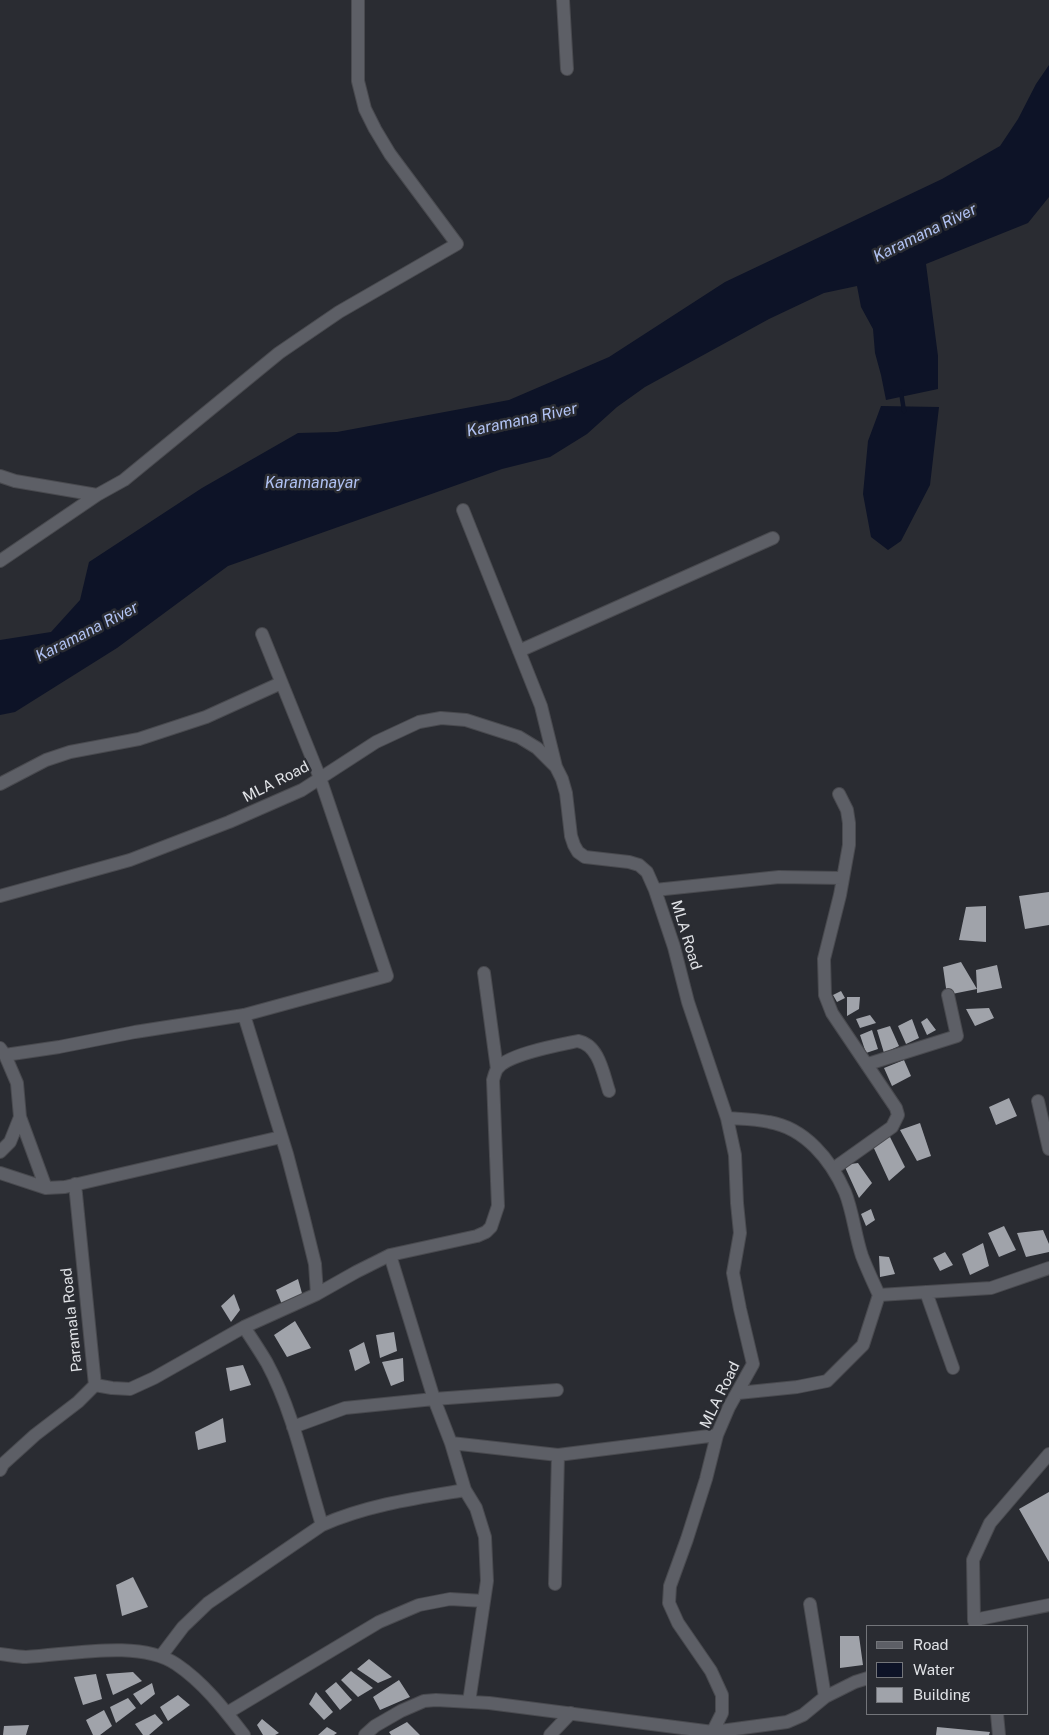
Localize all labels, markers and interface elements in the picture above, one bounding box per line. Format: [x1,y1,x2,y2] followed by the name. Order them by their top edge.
[870,200,980,266] water label: Karamana River
[465,399,579,441] water label: Karamana River
[265,473,359,493] water label: Karamanayar
[32,598,142,666] water label: Karamana River
[240,758,312,806] street label: MLA Road
[667,898,705,972] street label: MLA Road
[58,1267,86,1373] street label: Paramala Road
[696,1359,744,1431] street label: MLA Road
[866,1625,1029,1715] legend
[913,1636,949,1653] text: Road
[913,1661,955,1678] text: Water
[913,1686,971,1703] text: Building

